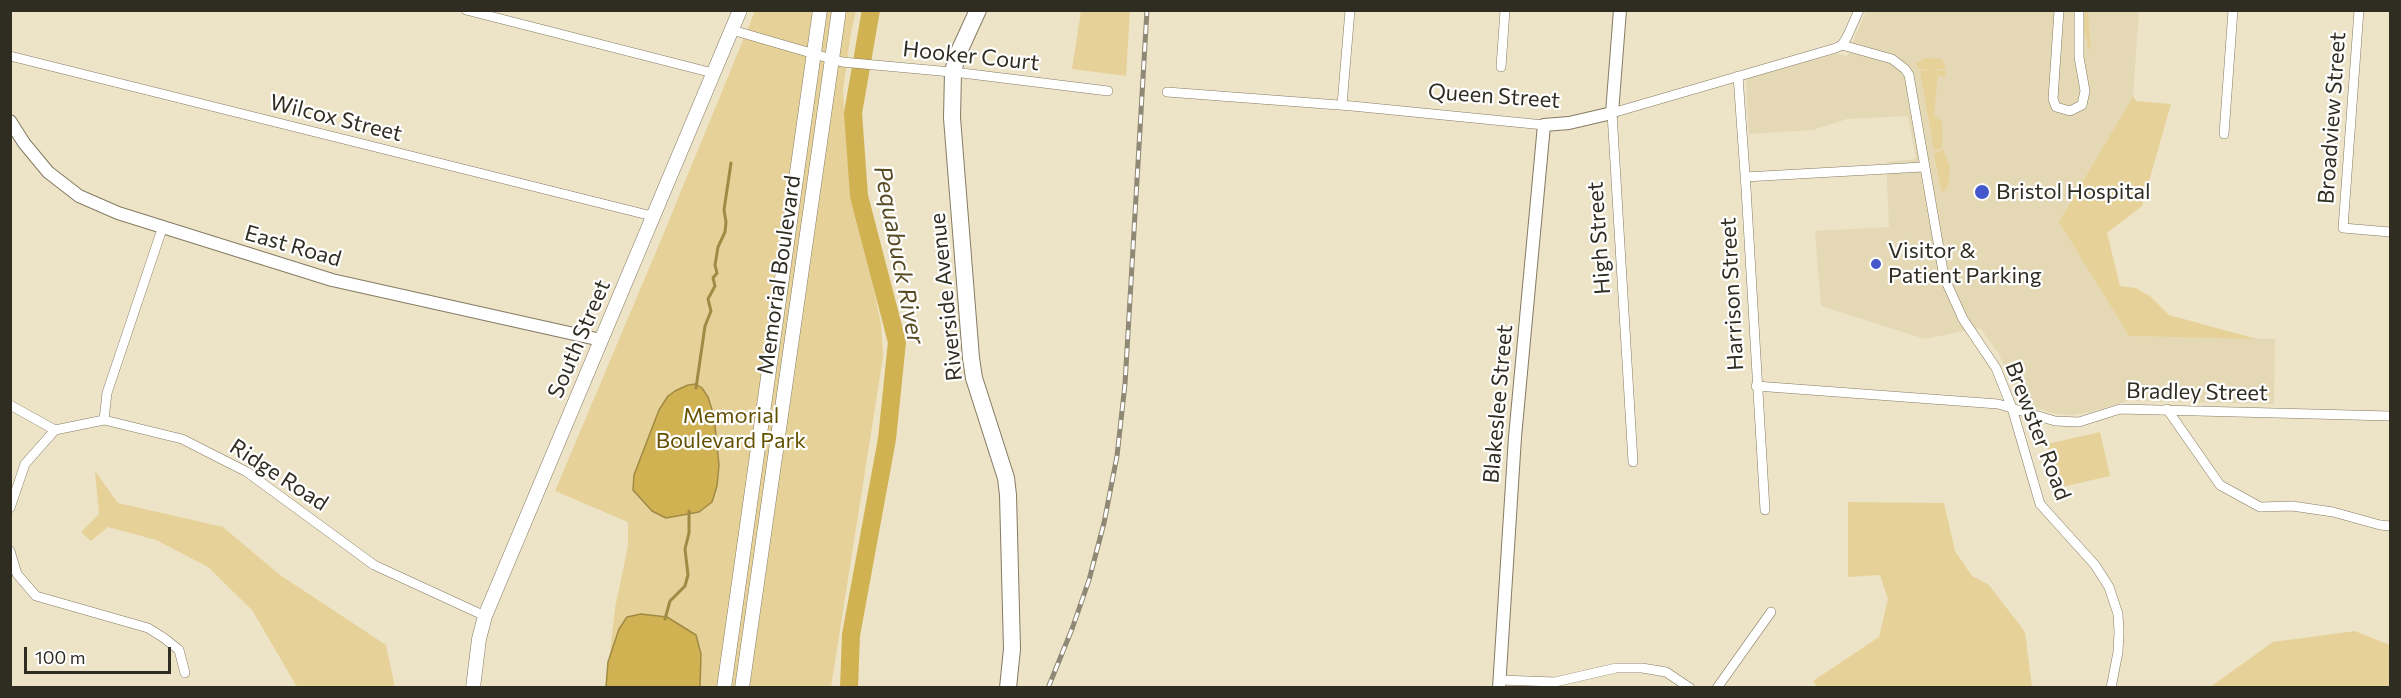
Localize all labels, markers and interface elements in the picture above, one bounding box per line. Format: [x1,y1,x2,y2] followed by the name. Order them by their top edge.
[2313,31,2351,205] street label: Broadview Street
[901,36,1041,76] street label: Hooker Court
[1427,78,1561,114] street label: Queen Street
[267,89,405,147] street label: Wilcox Street
[868,163,930,347] water label: Pequabuck River
[752,174,806,376] street label: Memorial Boulevard
[1996,179,2151,205] place label: Bristol Hospital
[1582,181,1616,295] street label: High Street
[1973,183,1991,201] marker: Bristol Hospital
[924,212,968,382] street label: Riverside Avenue
[1715,217,1749,371] street label: Harrison Street
[242,220,344,272] street label: East Road
[1888,238,2042,290] place label: Visitor & Patient Parking
[1869,257,1883,271] marker: Visitor & Patient Parking
[542,276,616,402] street label: South Street
[1478,323,1518,485] street label: Blakeslee Street
[1999,358,2077,504] street label: Brewster Road
[2126,378,2268,406] street label: Bradley Street
[656,403,806,454] park label: Memorial Boulevard Park
[225,433,333,517] street label: Ridge Road
[27,635,174,673] scale bar
[35,646,85,668] text: 100 m

